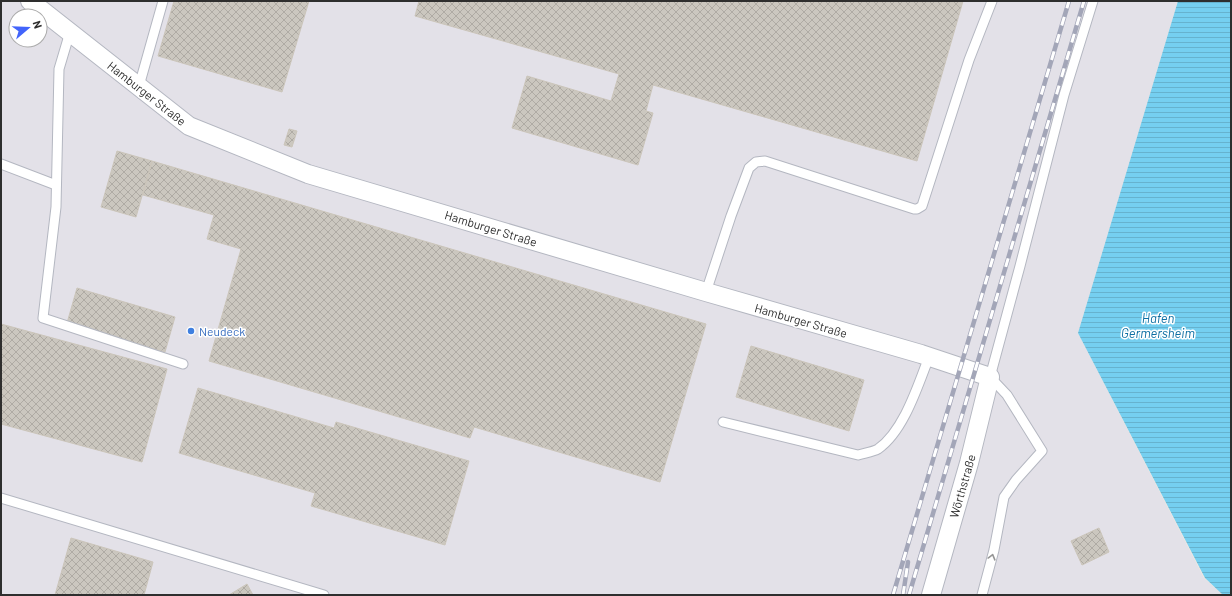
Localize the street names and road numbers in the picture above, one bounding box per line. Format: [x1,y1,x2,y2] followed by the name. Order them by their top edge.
[105,58,189,128] street label: Hamburger Straße
[443,207,539,249] street label: Hamburger Straße
[753,300,849,340] street label: Hamburger Straße
[946,453,978,519] street label: Wörthstraße

